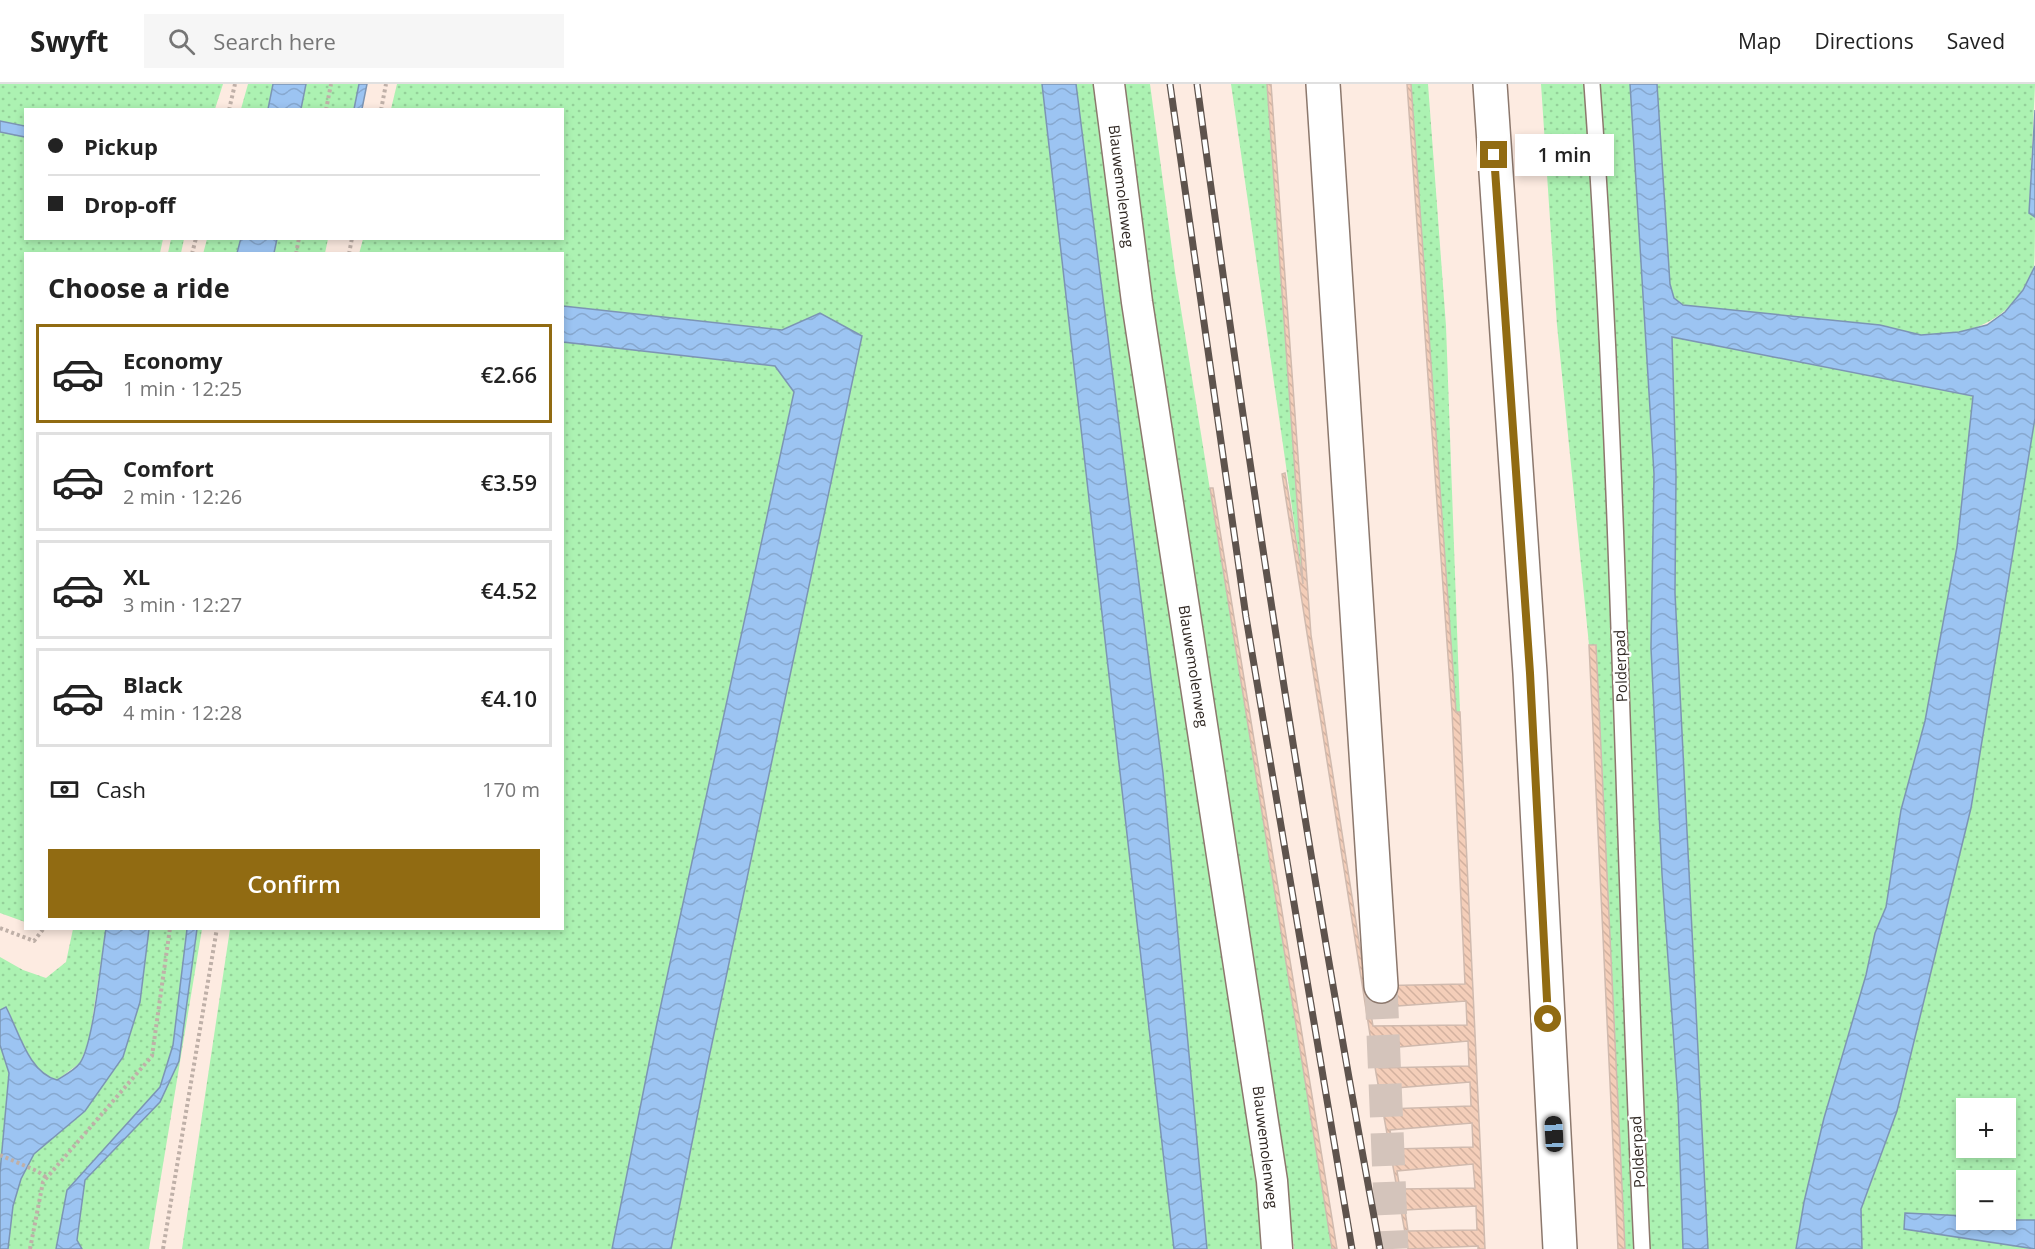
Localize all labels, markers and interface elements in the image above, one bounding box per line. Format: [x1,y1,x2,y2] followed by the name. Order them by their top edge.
[144,14,564,68] search box
[30,22,108,60] text: Swyft
[165,25,198,58] icon: search
[213,26,336,56] text: Search here
[1738,27,1781,55] text: Map
[1814,27,1914,55] text: Directions
[1947,27,2005,55] text: Saved
[1105,123,1139,249] street label: Blauwemolenweg
[84,131,158,161] text: Pickup
[1515,134,1614,176] callout: 1 min
[1480,141,1507,168] route end
[1538,141,1592,168] text: 1 min
[84,189,176,219] text: Drop-off
[48,269,230,306] text: Choose a ride
[123,345,222,375] text: Economy
[51,347,105,401] icon: car
[481,359,537,389] text: €2.66
[123,375,242,402] text: 1 min · 12:25
[123,453,214,483] text: Comfort
[51,455,105,509] icon: car
[481,467,537,497] text: €3.59
[123,483,242,510] text: 2 min · 12:26
[123,561,150,591] text: XL
[51,563,105,617] icon: car
[481,575,537,605] text: €4.52
[123,591,242,618] text: 3 min · 12:27
[1174,603,1214,729] street label: Blauwemolenweg
[1609,630,1631,702] street label: Polderpad
[123,669,183,699] text: Black
[51,671,105,725] icon: car
[481,683,537,713] text: €4.10
[123,699,242,726] text: 4 min · 12:28
[48,773,81,806] icon: cash
[96,774,146,804] text: Cash
[482,776,540,803] text: 170 m
[48,849,540,918] button: Confirm
[1534,1005,1561,1032] route start
[1249,1084,1283,1210] street label: Blauwemolenweg
[1956,1098,2016,1230] map controls
[1956,1098,2016,1158] button: +
[1625,1115,1649,1189] street label: Polderpad
[1544,1116,1564,1152] car
[1956,1170,2016,1230] button: −

